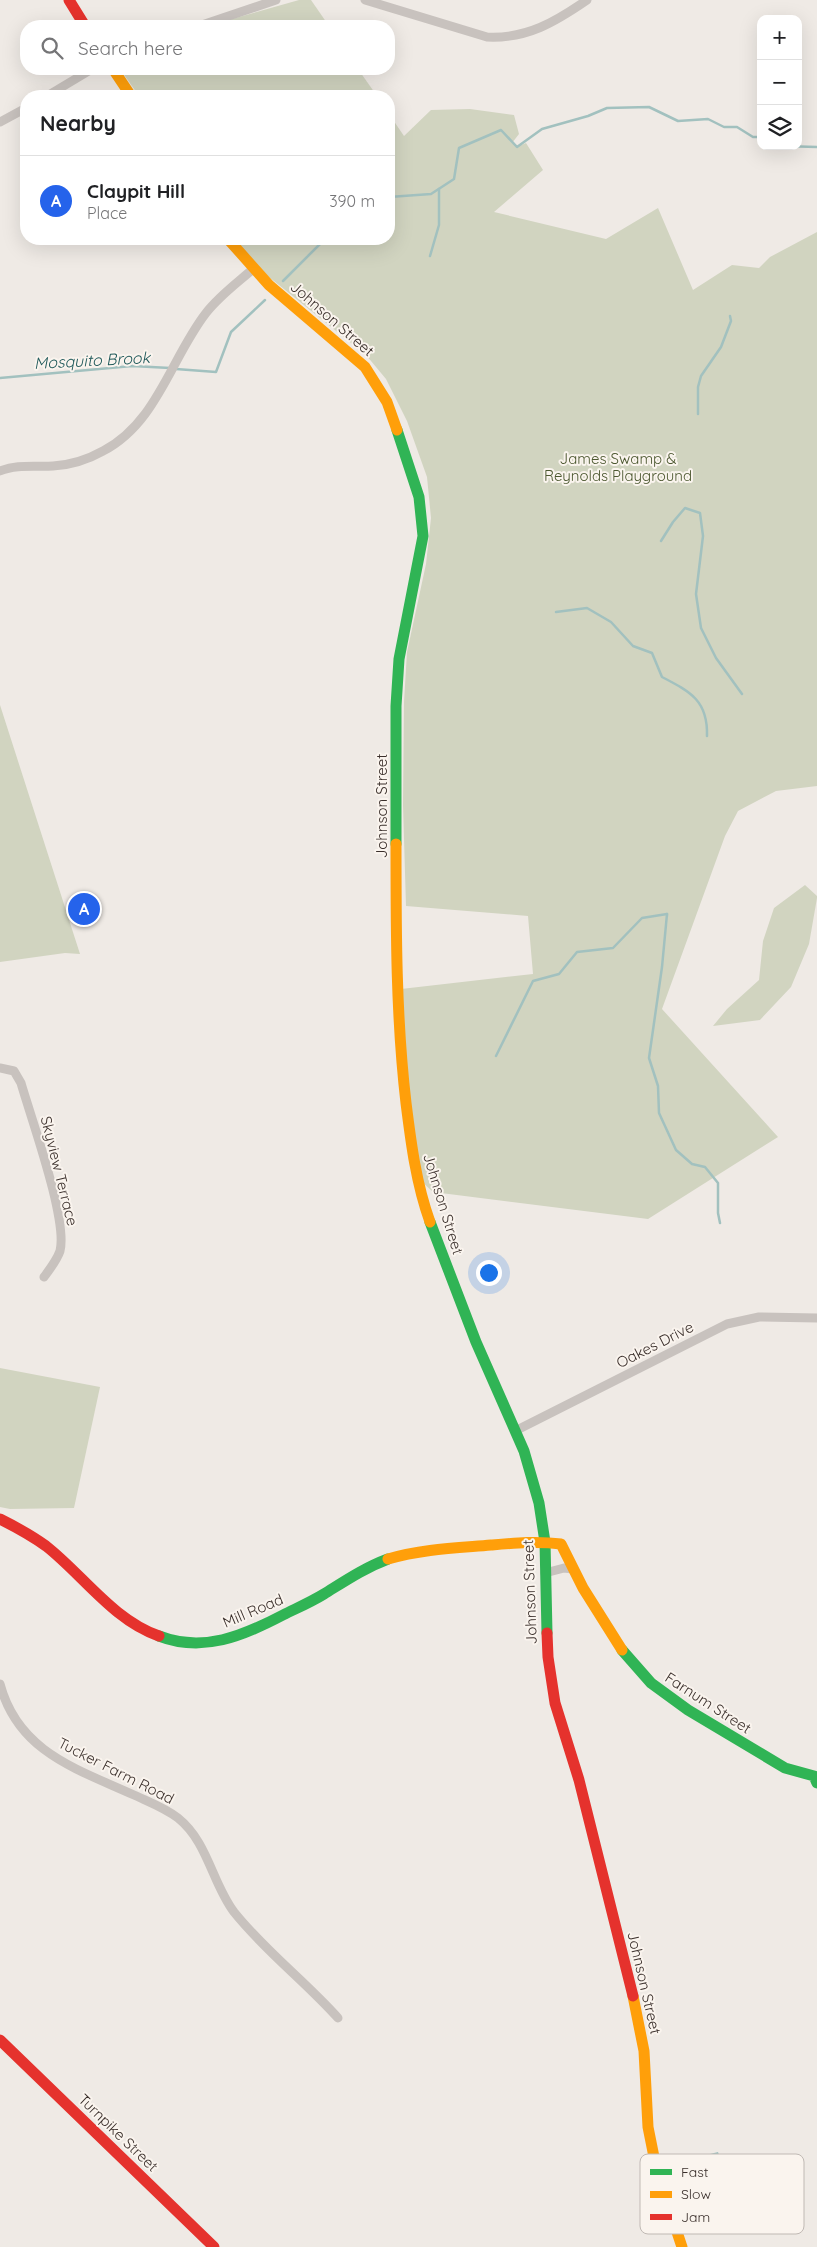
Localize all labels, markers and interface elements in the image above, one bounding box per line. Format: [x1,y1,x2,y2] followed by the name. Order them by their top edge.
[757,15,802,150] map controls
[757,15,802,60] button: +
[20,20,395,75] search box
[38,34,66,62] icon: search
[78,36,183,60] text: Search here
[757,60,802,105] button: −
[757,105,802,150] button: layers
[40,110,116,136] text: Nearby
[87,179,185,203] text: Claypit Hill
[51,191,61,211] text: A
[329,191,375,211] text: 390 m
[87,203,127,223] text: Place
[287,277,378,360] street label: Johnson Street
[33,347,152,373] water label: Mosquito Brook
[544,449,692,485] park label: James Swamp & Reynolds Playground
[372,754,391,858] street label: Johnson Street
[68,890,100,928] pin: A
[37,1114,82,1228] street label: Skyview Terrace
[419,1151,468,1257] street label: Johnson Street
[476,1260,502,1286] your location
[613,1317,697,1372] street label: Oakes Drive
[518,1539,541,1645] street label: Johnson Street
[220,1589,286,1632] street label: Mill Road
[662,1668,755,1738] street label: Farnum Street
[55,1733,177,1808] street label: Tucker Farm Road
[623,1930,666,2036] street label: Johnson Street
[74,2090,162,2176] street label: Turnpike Street
[640,2154,804,2234] legend
[681,2163,709,2181] text: Fast
[681,2185,711,2203] text: Slow
[681,2208,710,2226] text: Jam

